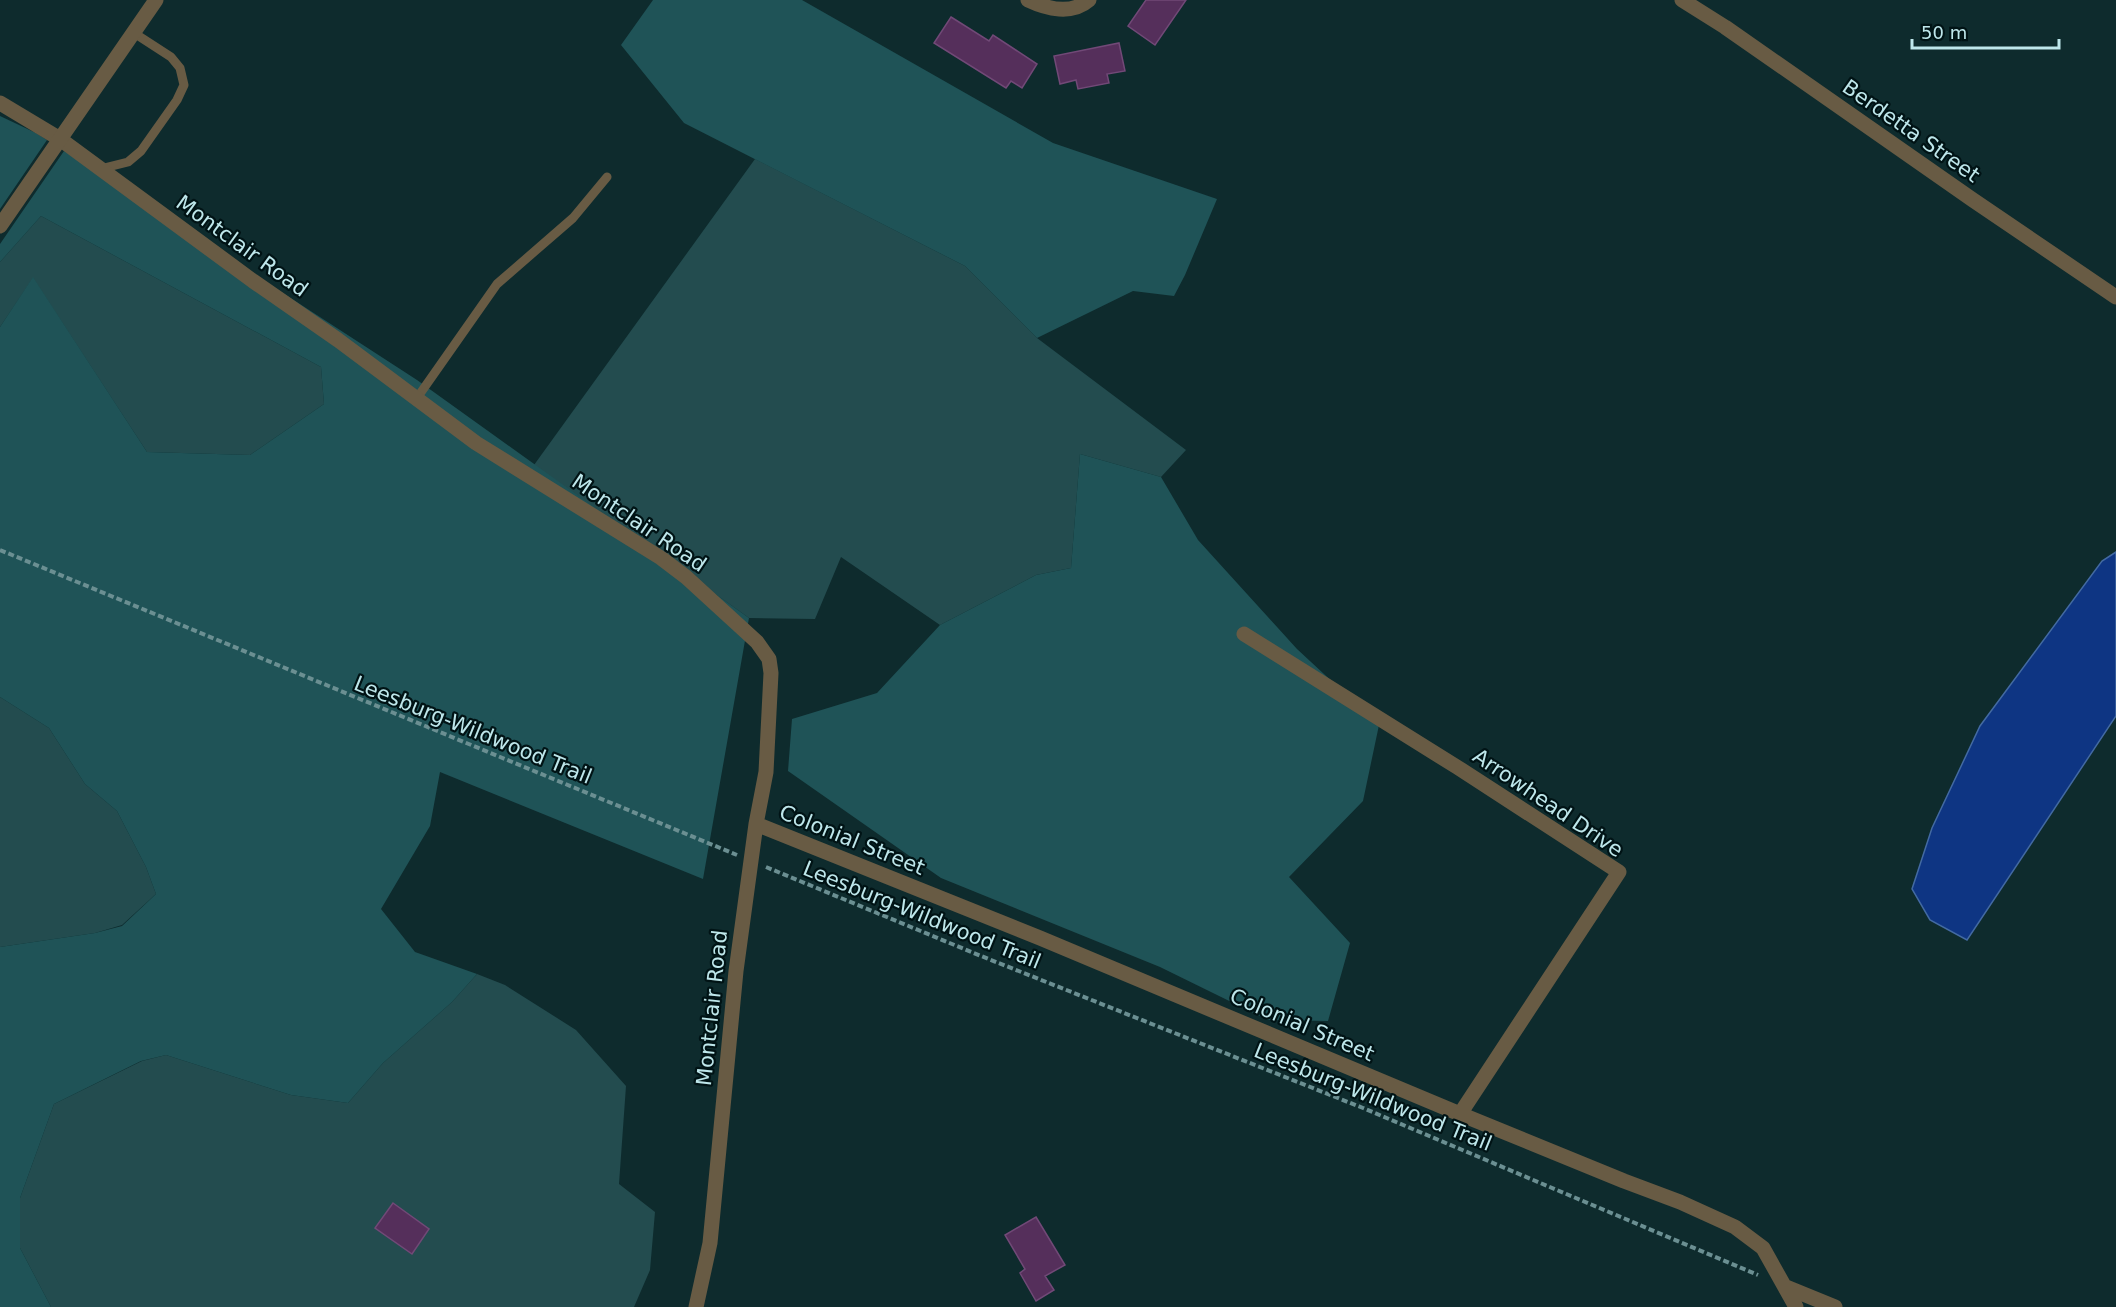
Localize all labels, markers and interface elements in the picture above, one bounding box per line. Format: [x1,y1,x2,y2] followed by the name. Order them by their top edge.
[1912,12,2059,50] scale bar
[1921,22,1967,43] text: 50 m
[1838,75,1984,187] street label: Berdetta Street
[172,190,312,302] street label: Montclair Road
[567,469,711,577] street label: Montclair Road
[351,671,595,789] street label: Leesburg-Wildwood Trail
[1468,744,1628,862] street label: Arrowhead Drive
[776,800,928,880] street label: Colonial Street
[800,856,1044,974] street label: Leesburg-Wildwood Trail
[692,929,732,1087] street label: Montclair Road
[1226,984,1378,1066] street label: Colonial Street
[1251,1038,1495,1156] street label: Leesburg-Wildwood Trail

